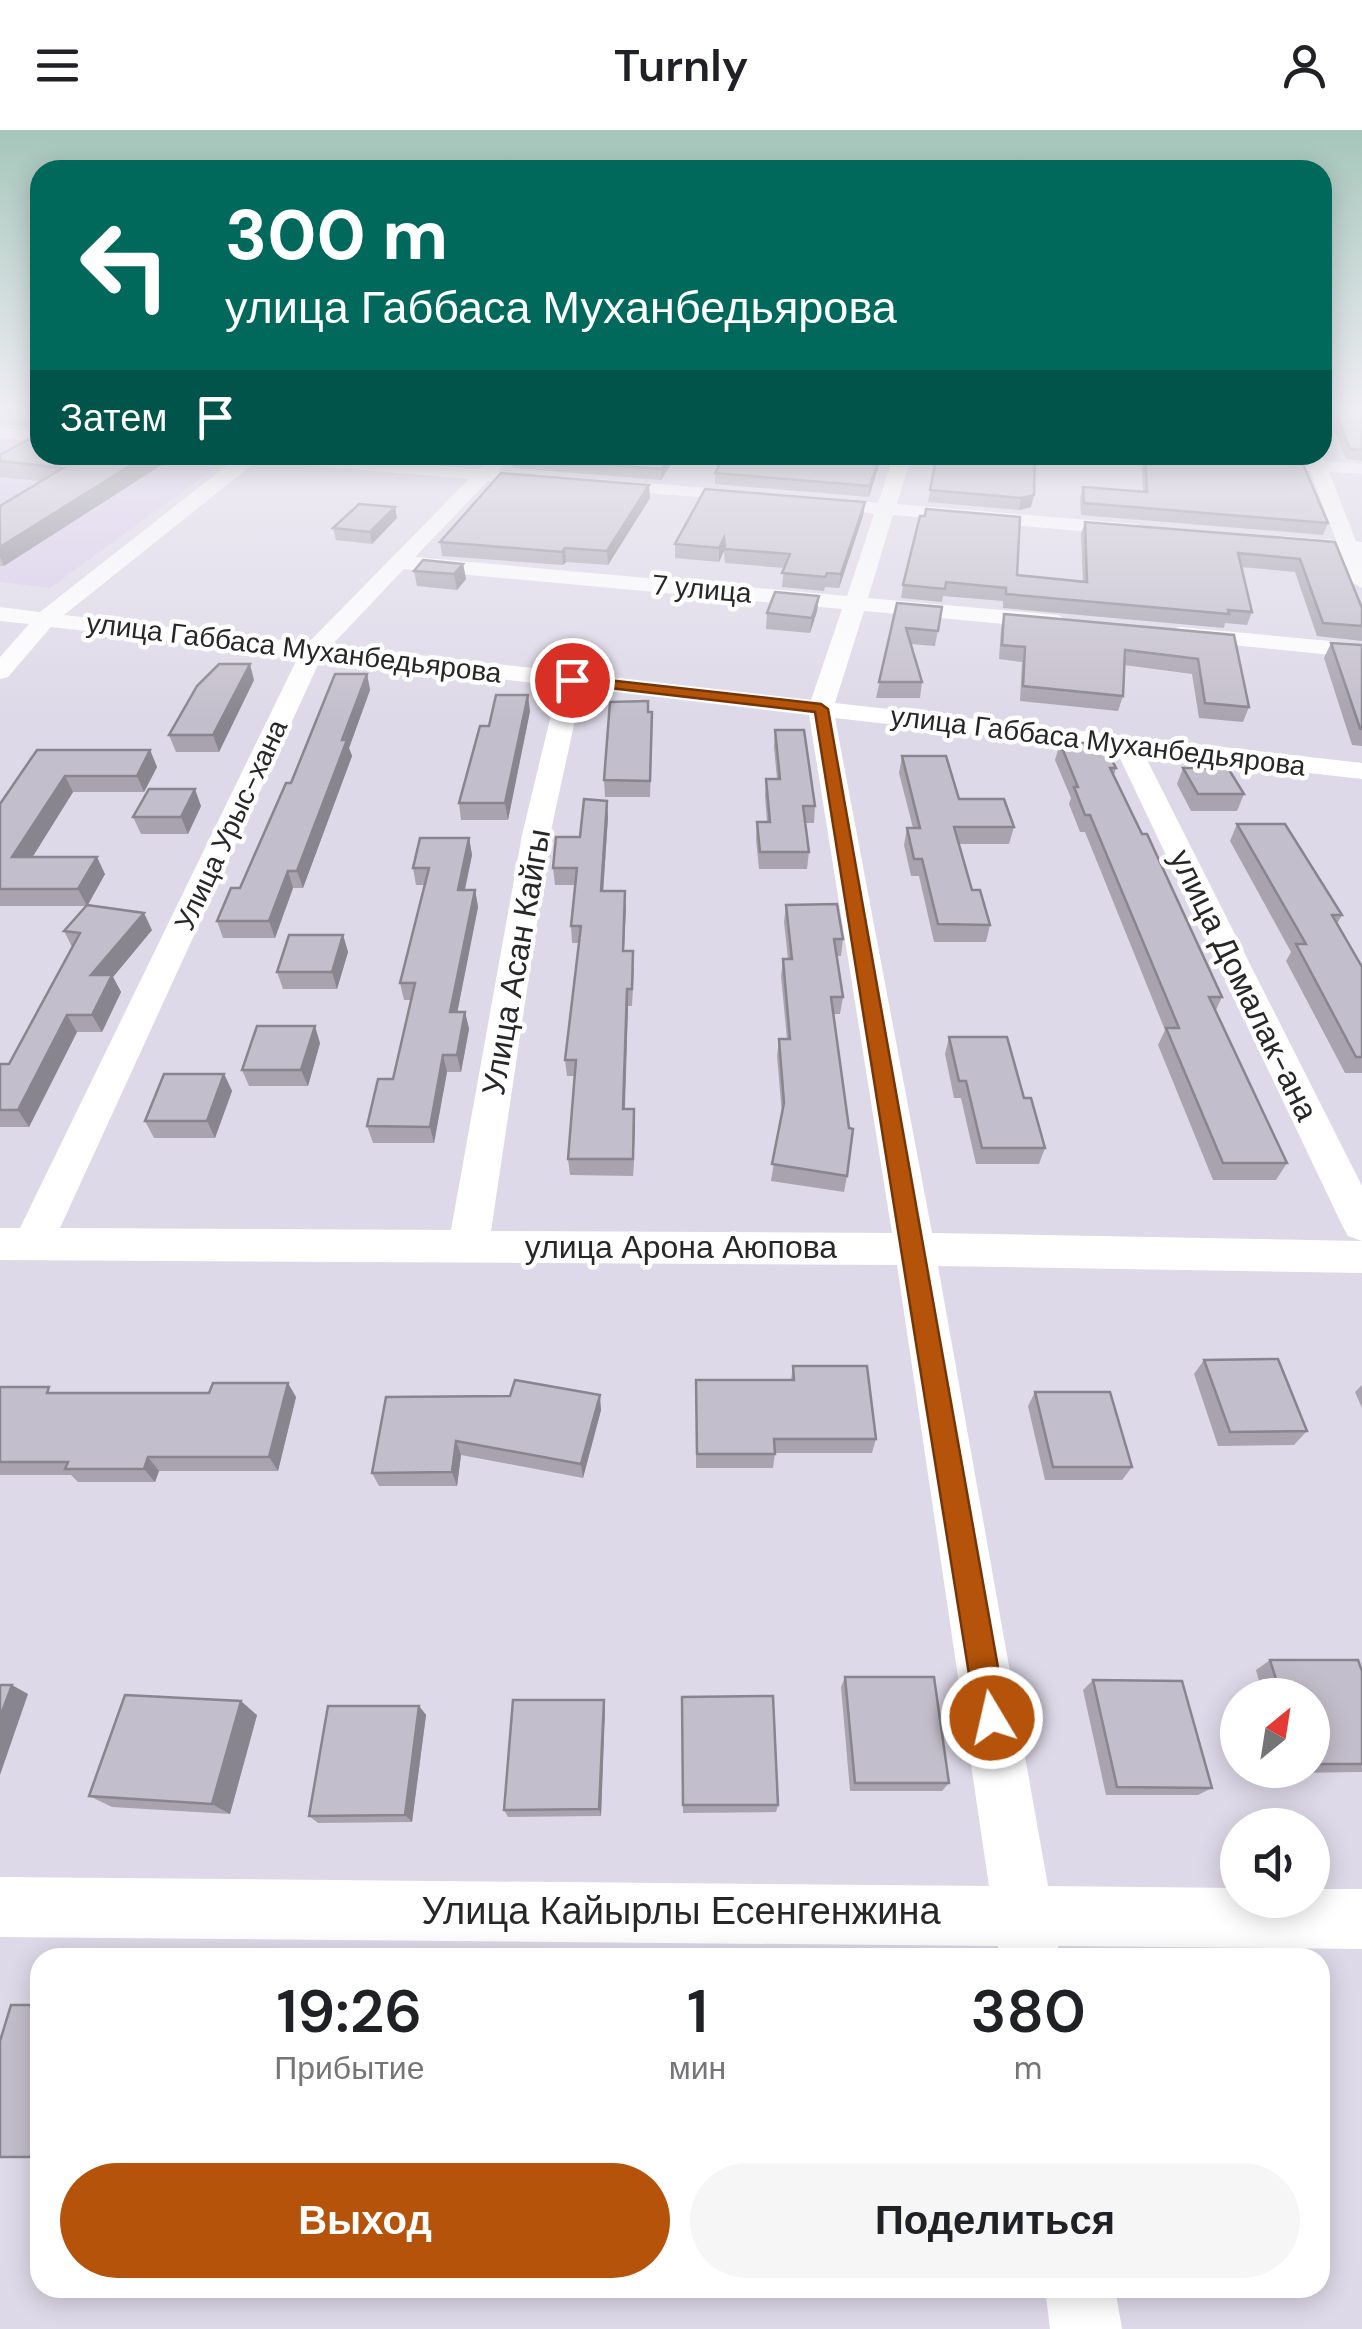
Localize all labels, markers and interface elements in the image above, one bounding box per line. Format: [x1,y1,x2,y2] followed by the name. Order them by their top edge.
[614,36,748,95] text: Turnly
[30,38,85,93] icon: menu
[1277,38,1332,93] icon: person
[225,190,448,281] text: 300 m
[60,200,190,330] icon: left
[225,278,897,337] text: улица Габбаса Муханбедьярова
[188,390,243,445] icon: arrive
[60,393,168,443] text: Затем
[651,566,754,612] street label: 7 улица
[84,604,504,692] street label: улица Габбаса Муханбедьярова
[530,638,615,723] pin
[545,653,600,708] icon: arrive
[888,697,1308,785] street label: улица Габбаса Муханбедьярова
[166,713,296,936] street label: Улица Урыс-хана
[472,826,560,1098] street label: Улица Асан Кайгы
[1160,842,1328,1128] street label: улица Домалак-ана
[525,1226,837,1268] street label: улица Арона Аюпова
[940,1666,1044,1770] position arrow
[1220,1678,1330,1788] north arrow
[1220,1678,1330,1918] map controls
[1220,1808,1330,1918] button: sound
[421,1886,941,1936] street label: Улица Кайырлы Есенгенжина
[276,1972,422,2051] text: 19:26
[687,1972,708,2051] text: 1
[970,1972,1086,2051] text: 380
[274,2047,425,2089] text: Прибытие
[669,2047,726,2089] text: мин
[1014,2047,1042,2089] text: m
[60,2163,670,2278] button: Выход
[690,2163,1300,2278] button: Поделиться

